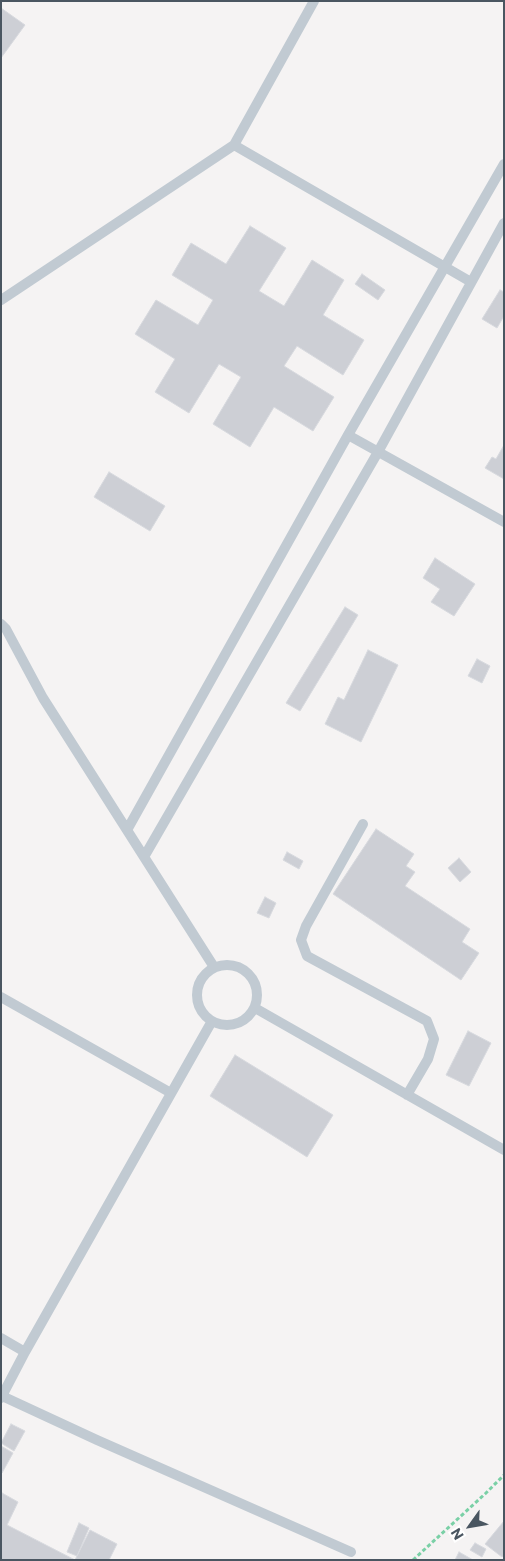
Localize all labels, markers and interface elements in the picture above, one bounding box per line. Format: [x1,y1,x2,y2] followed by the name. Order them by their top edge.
[445,1501,495,1551] north arrow
[447,1525,467,1543] text: N

